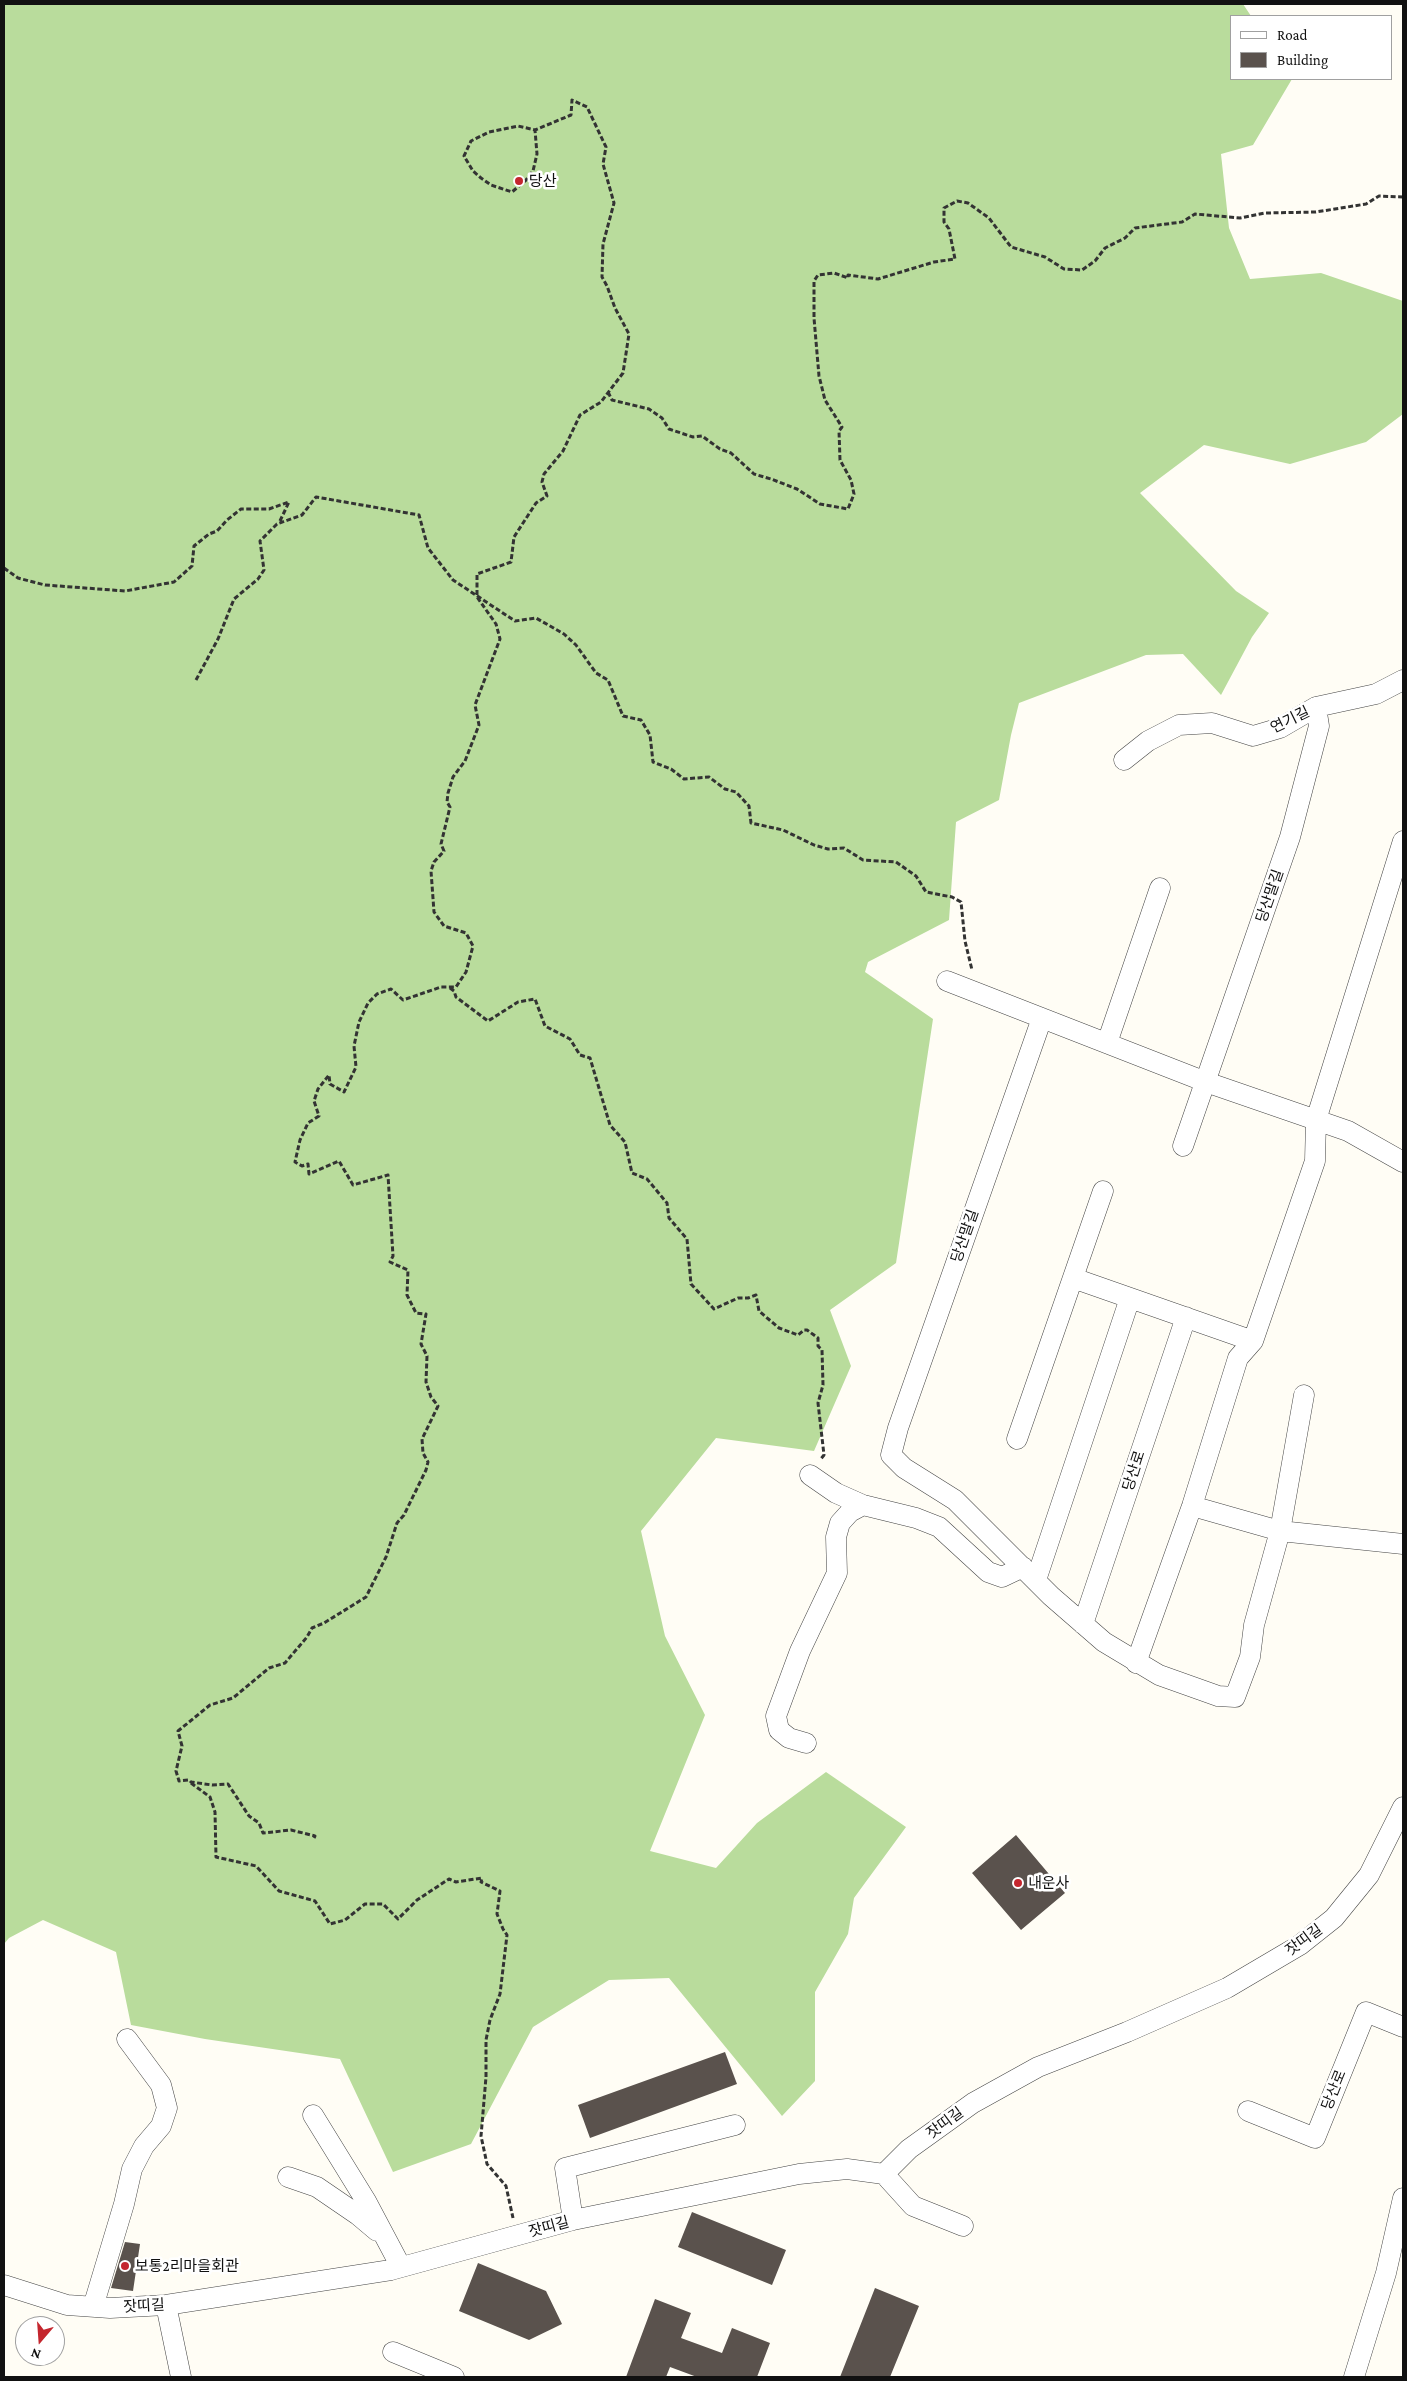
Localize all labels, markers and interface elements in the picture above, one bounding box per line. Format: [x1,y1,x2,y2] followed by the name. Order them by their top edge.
[1230,15,1392,80] legend
[1277,27,1307,43] text: Road
[1277,52,1328,68] text: Building
[529,172,557,190] place label: 당산
[513,175,525,187] marker: 당산
[1267,703,1313,737] street label: 연기길
[1253,867,1287,925] street label: 당산말길
[948,1207,982,1265] street label: 당산말길
[1119,1449,1149,1493] street label: 당산로
[1028,1874,1069,1892] place label: 내운사
[1012,1877,1024,1889] marker: 내운사
[1282,1921,1326,1959] street label: 잣띠길
[1318,2067,1350,2113] street label: 당산로
[923,2104,967,2142] street label: 잣띠길
[527,2213,571,2241] street label: 잣띠길
[135,2257,239,2275] place label: 보통2리마을회관
[119,2260,131,2272] marker: 보통2리마을회관
[123,2296,165,2316] street label: 잣띠길
[15,2316,65,2366] north arrow
[29,2345,43,2363] text: N

